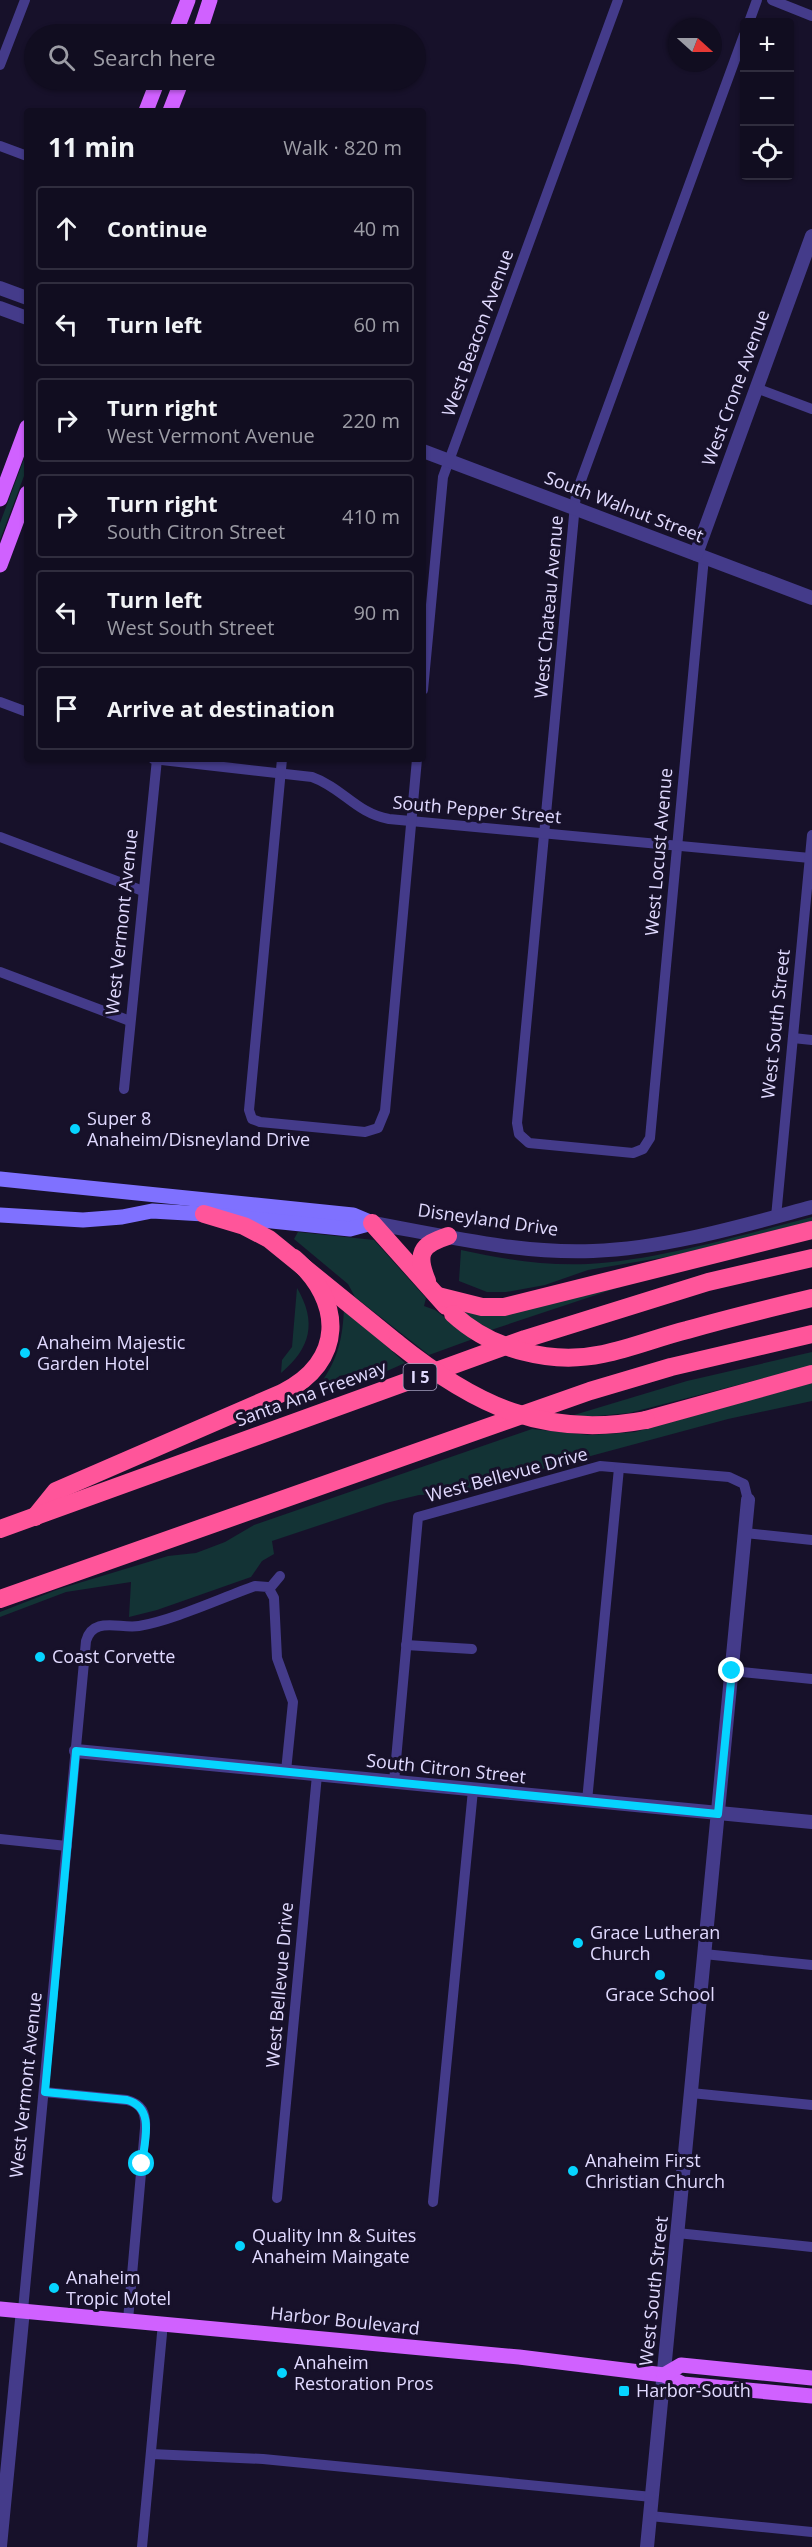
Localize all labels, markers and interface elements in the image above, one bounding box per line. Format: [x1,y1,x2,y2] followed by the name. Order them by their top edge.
[668,18,722,72] north arrow
[740,18,794,180] map controls
[740,18,794,72] button: +
[24,24,426,90] search box
[45,41,78,74] icon: search
[93,42,216,72] text: Search here
[740,72,794,126] button: −
[740,126,794,180] button: locate
[48,129,135,165] text: 11 min
[283,134,402,161] text: Walk · 820 m
[50,212,83,245] icon: ahead
[107,213,207,243] text: Continue
[353,215,400,242] text: 40 m
[436,246,518,419] street label: West Beacon Avenue
[696,306,774,469] street label: West Crone Avenue
[50,308,83,341] icon: left
[107,309,202,339] text: Turn left
[353,311,400,338] text: 60 m
[107,392,218,422] text: Turn right
[50,404,83,437] icon: right
[342,407,400,434] text: 220 m
[107,422,315,449] text: West Vermont Avenue
[541,465,707,547] street label: South Walnut Street
[107,488,218,518] text: Turn right
[50,500,83,533] icon: right
[342,503,400,530] text: 410 m
[528,514,568,699] street label: West Chateau Avenue
[107,518,285,545] text: South Citron Street
[107,584,202,614] text: Turn left
[50,596,83,629] icon: left
[353,599,400,626] text: 90 m
[107,614,274,641] text: West South Street
[50,692,83,725] icon: arrive
[107,693,335,723] text: Arrive at destination
[639,767,677,937] street label: West Locust Avenue
[392,790,562,828] street label: South Pepper Street
[99,828,143,1016] street label: West Vermont Avenue
[755,948,795,1100] street label: West South Street
[87,1106,310,1151] place label: Super 8 Anaheim/Disneyland Drive
[68,1122,82,1136] marker: Super 8 Anaheim/Disneyland Drive
[416,1197,560,1241] street label: Disneyland Drive
[37,1330,186,1375] place label: Anaheim Majestic Garden Hotel
[18,1346,32,1360] marker: Anaheim Majestic Garden Hotel
[232,1354,390,1432] street label: Santa Ana Freeway
[404,1364,436,1390] road number: I 5
[423,1441,590,1507] street label: West Bellevue Drive
[52,1644,175,1668] place label: Coast Corvette
[33,1650,47,1664] marker: Coast Corvette
[718,1657,744,1683] route end
[365,1748,527,1788] street label: South Citron Street
[260,1901,298,2069] street label: West Bellevue Drive
[590,1920,720,1965] place label: Grace Lutheran Church
[571,1936,585,1950] marker: Grace Lutheran Church
[653,1968,667,1982] marker: Grace School
[605,1982,715,2006] place label: Grace School
[3,1991,47,2179] street label: West Vermont Avenue
[585,2148,725,2193] place label: Anaheim First Christian Church
[128,2150,154,2176] route start
[566,2164,580,2178] marker: Anaheim First Christian Church
[633,2215,673,2367] street label: West South Street
[252,2223,416,2268] place label: Quality Inn & Suites Anaheim Maingate
[233,2239,247,2253] marker: Quality Inn & Suites Anaheim Maingate
[66,2265,171,2310] place label: Anaheim Tropic Motel
[47,2281,61,2295] marker: Anaheim Tropic Motel
[269,2300,421,2340] street label: Harbor Boulevard
[294,2350,434,2395] place label: Anaheim Restoration Pros
[275,2366,289,2380] marker: Anaheim Restoration Pros
[636,2378,751,2402] place label: Harbor-South
[617,2384,631,2398] marker: Harbor-South

